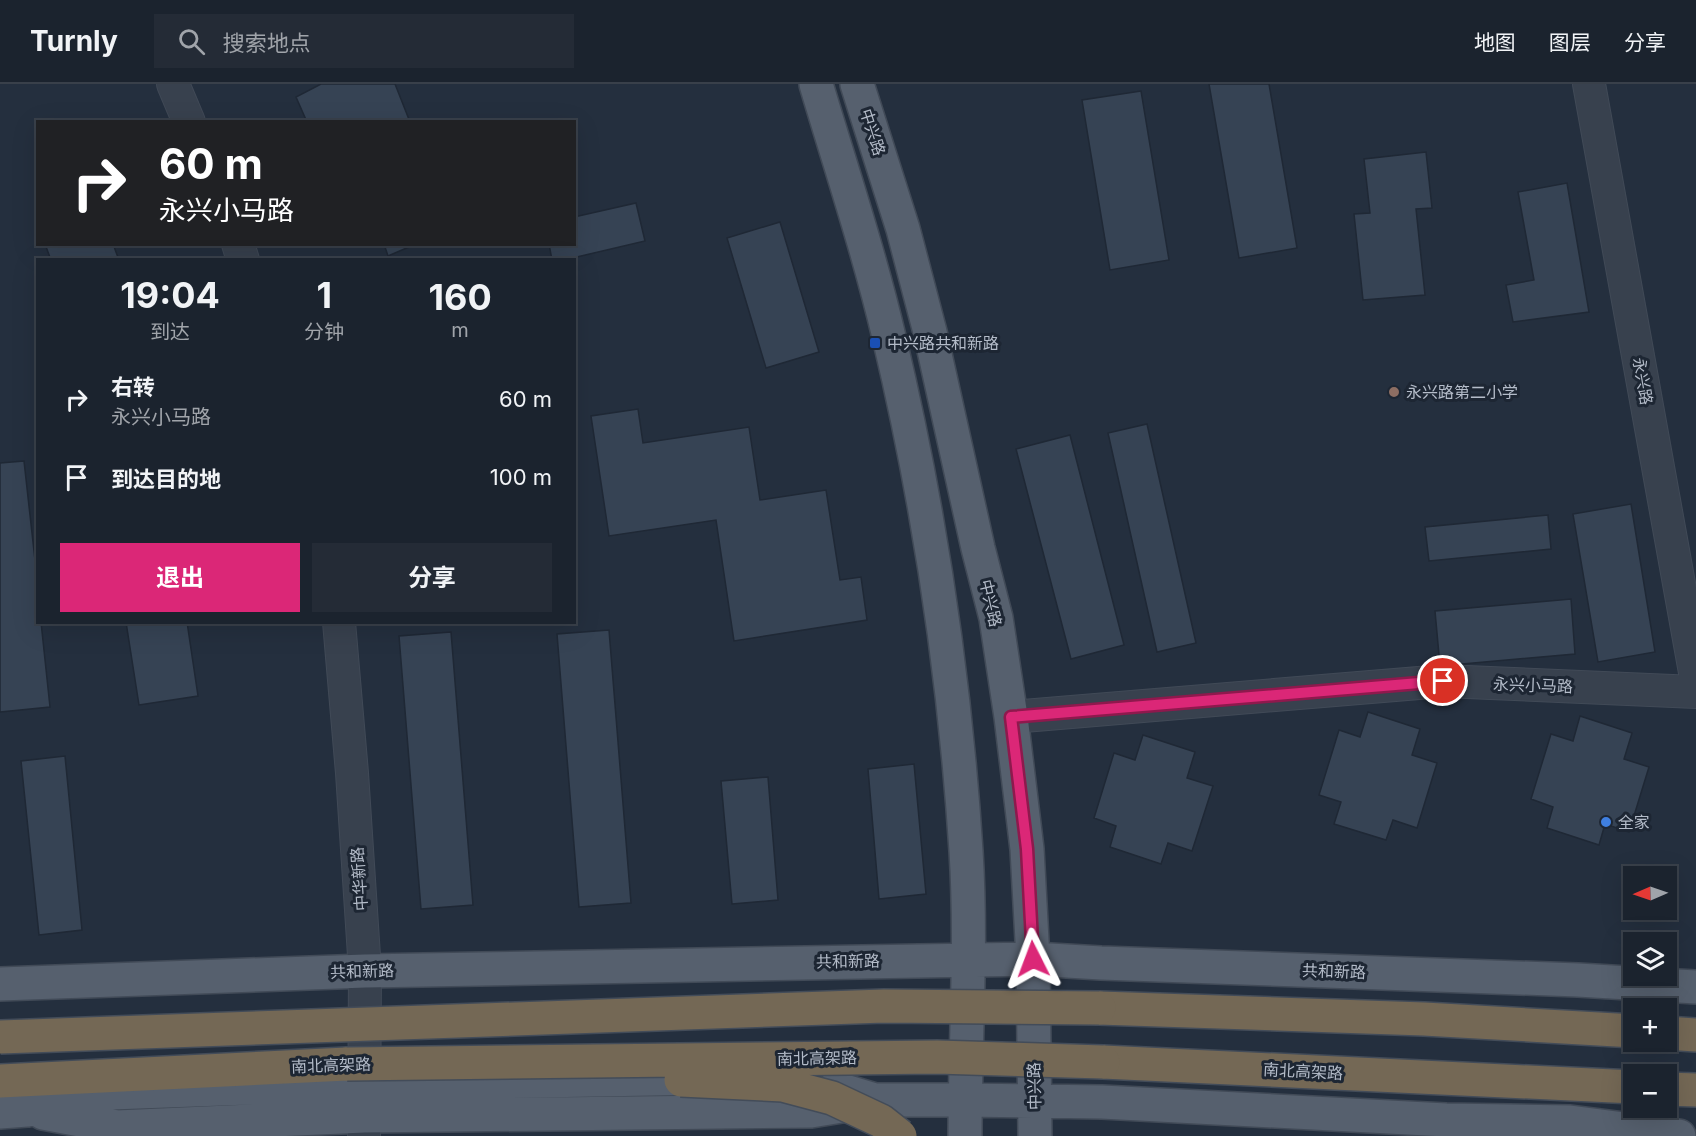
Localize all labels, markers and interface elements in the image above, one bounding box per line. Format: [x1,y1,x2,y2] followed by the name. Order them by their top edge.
[154,14,574,68] search box
[30,24,118,58] text: Turnly
[175,25,208,58] icon: search
[223,30,311,56] text: 搜索地点
[1474,30,1516,55] text: 地图
[1549,30,1591,55] text: 图层
[1624,30,1666,55] text: 分享
[856,106,890,158] street label: 中兴路
[159,138,263,189] text: 60 m
[60,144,138,222] icon: right
[159,194,294,227] text: 永兴小马路
[120,273,220,317] text: 19:04
[316,273,332,317] text: 1
[428,275,492,319] text: 160
[451,318,469,342] text: m
[150,320,190,344] text: 到达
[304,320,344,344] text: 分钟
[887,333,999,353] place label: 中兴路共和新路
[868,336,882,350] marker: 中兴路共和新路
[1629,356,1657,406] street label: 永兴路
[111,374,155,400] text: 右转
[1406,382,1518,402] place label: 永兴路第二小学
[60,383,93,416] icon: right
[1387,385,1401,399] marker: 永兴路第二小学
[499,386,552,412] text: 60 m
[111,405,211,429] text: 永兴小马路
[60,461,93,494] icon: arrive
[490,464,552,490] text: 100 m
[111,466,221,492] text: 到达目的地
[60,543,300,612] button: 退出
[312,543,552,612] button: 分享
[976,577,1006,629] street label: 中兴路
[1417,655,1468,706] pin
[1426,664,1459,697] icon: arrive
[1493,674,1573,696] street label: 永兴小马路
[1618,812,1650,832] place label: 全家
[1599,815,1613,829] marker: 全家
[347,846,371,912] street label: 中华新路
[1623,866,1677,920] north arrow
[1623,866,1677,1118] map controls
[1001,927,1065,991] position arrow
[1623,932,1677,986] button: layers
[816,950,880,972] street label: 共和新路
[330,960,394,982] street label: 共和新路
[1302,960,1366,982] street label: 共和新路
[1623,998,1677,1052] button: +
[777,1047,857,1069] street label: 南北高架路
[291,1054,371,1076] street label: 南北高架路
[1263,1059,1343,1083] street label: 南北高架路
[1024,1062,1044,1110] street label: 中兴路
[1623,1064,1677,1118] button: −

